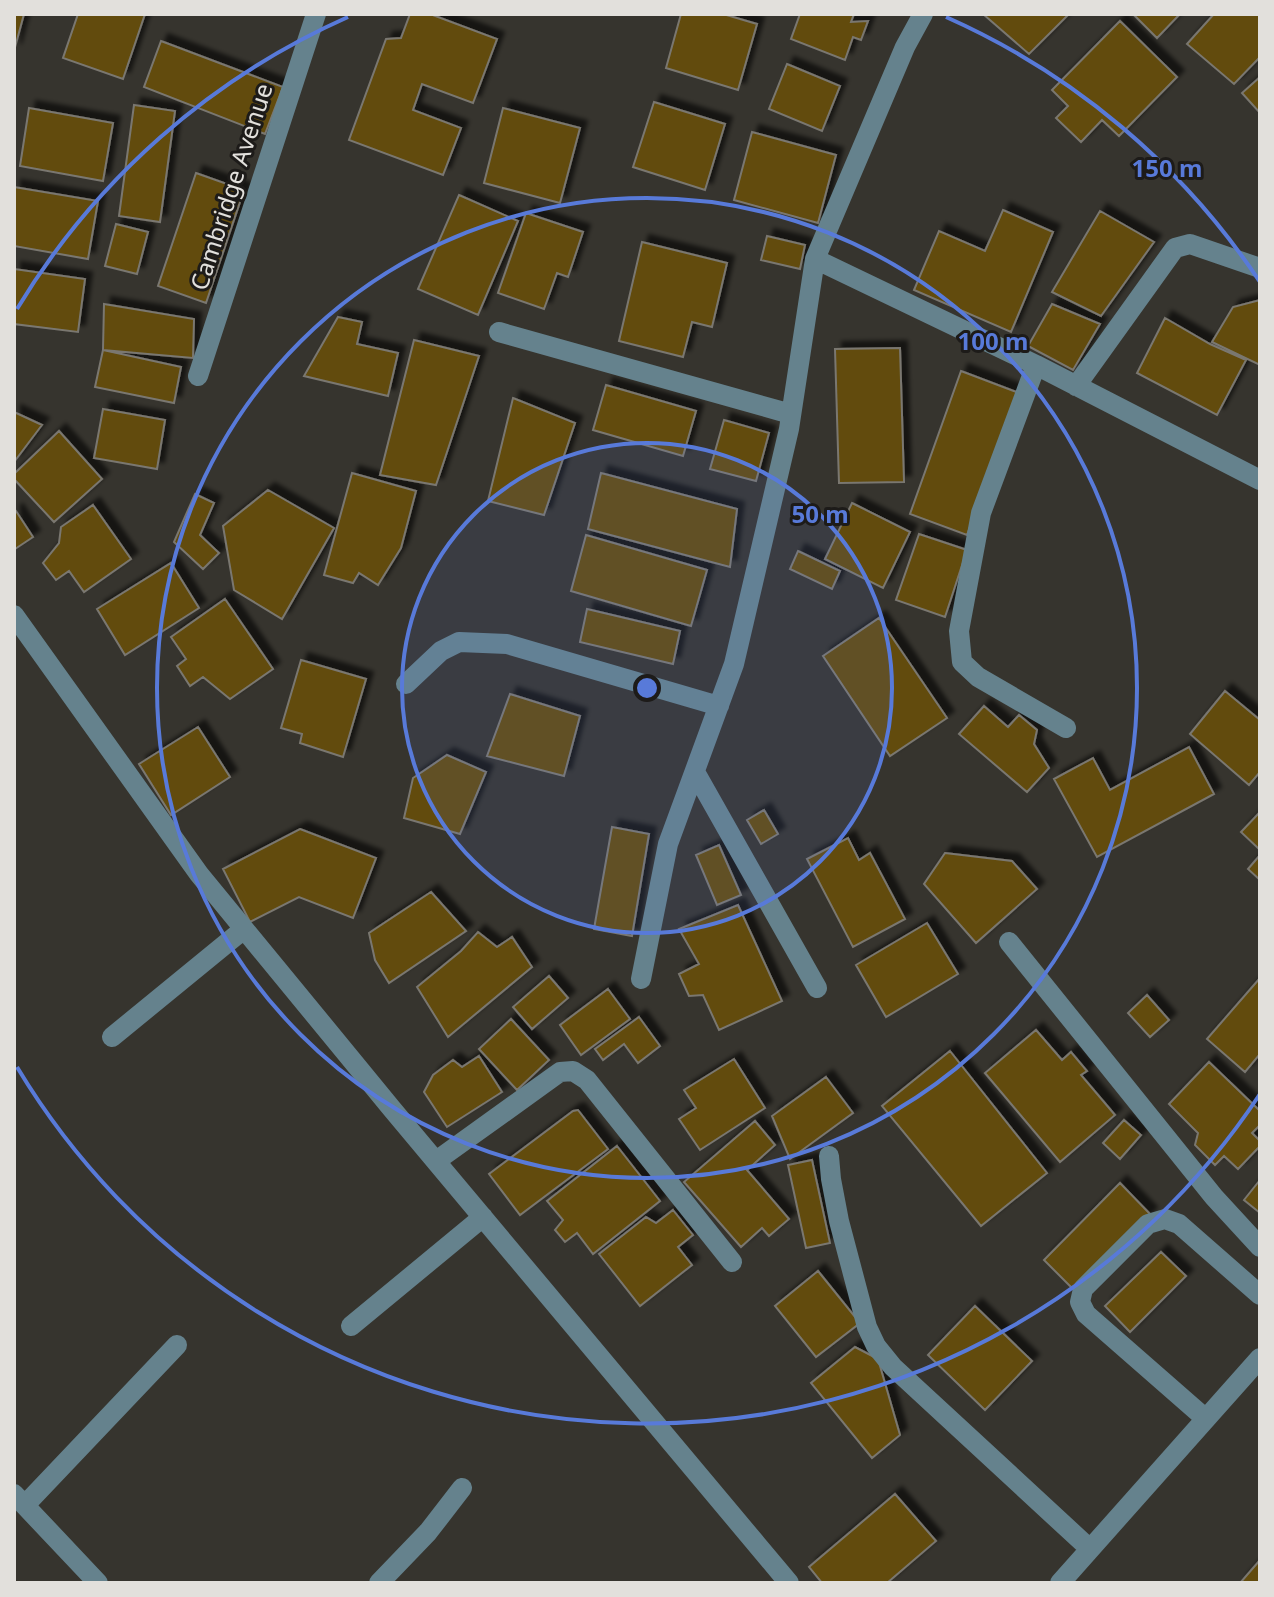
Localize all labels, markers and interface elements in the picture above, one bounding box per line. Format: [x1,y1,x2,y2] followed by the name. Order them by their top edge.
[182,79,280,294] street label: Cambridge Avenue
[1132,151,1202,184] text: 150 m
[958,324,1028,357] text: 100 m
[791,497,849,530] text: 50 m
[633,674,661,702] centre of rings

